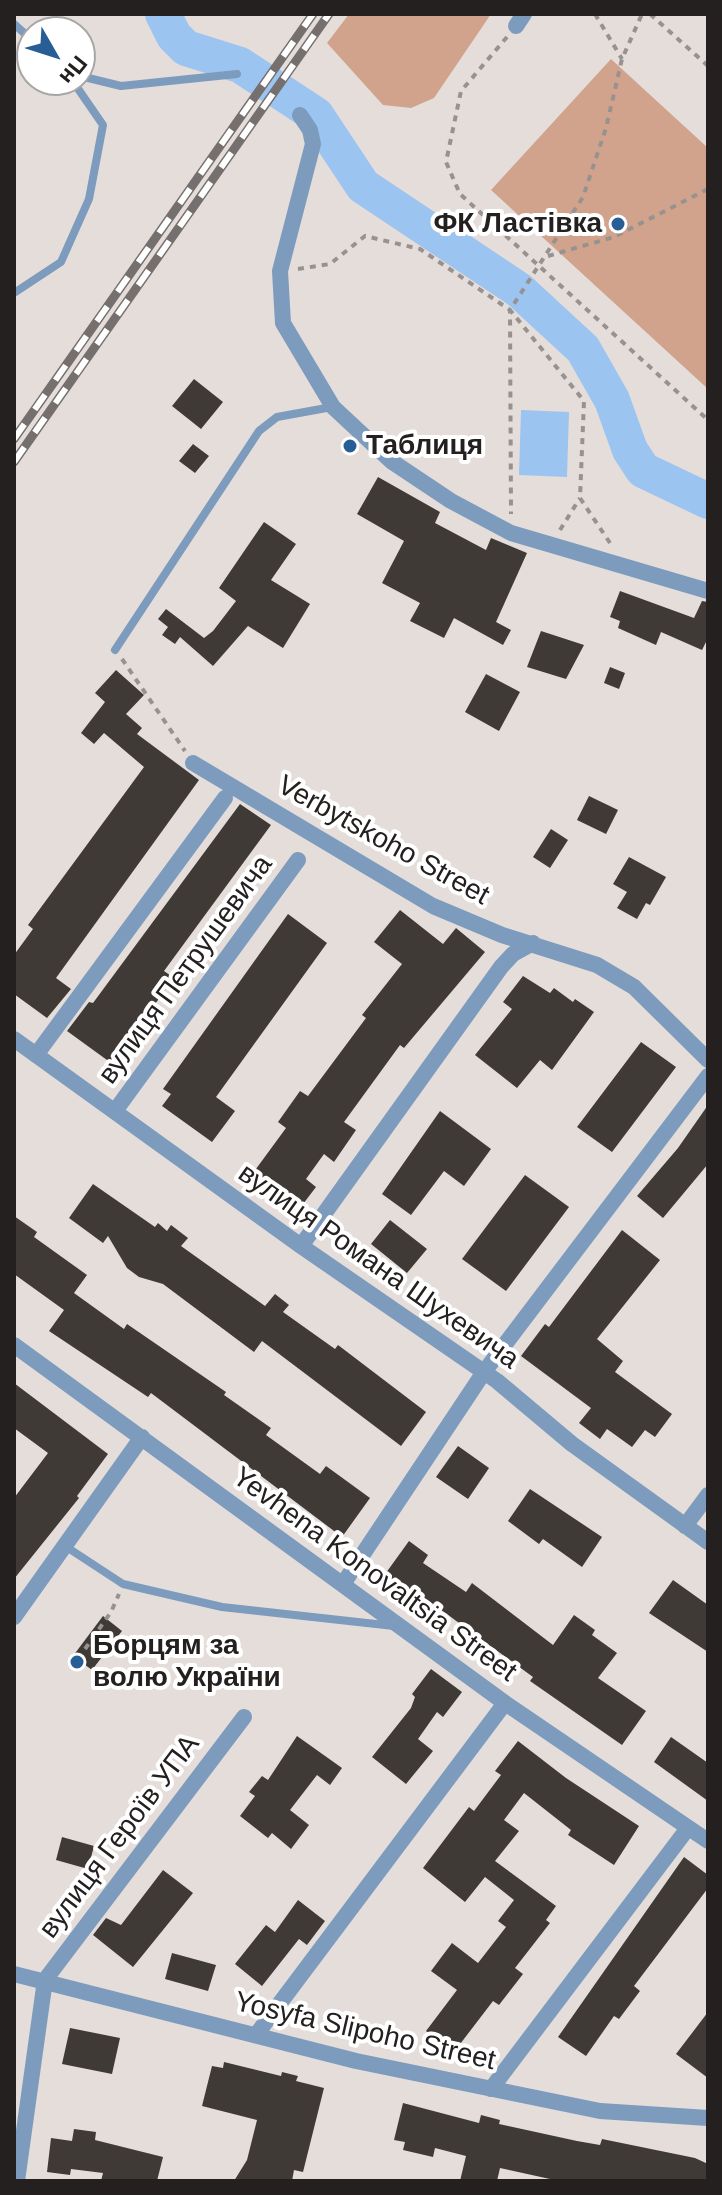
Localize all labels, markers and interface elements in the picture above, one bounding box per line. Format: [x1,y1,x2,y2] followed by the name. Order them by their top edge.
[16,16,96,96] north arrow
[55,51,92,89] text: Пн
[433,207,602,241] place label: ФК Ластівка
[609,215,627,233] marker: ФК Ластівка
[366,429,483,463] place label: Таблиця
[341,437,359,455] marker: Таблиця
[271,769,495,913] street label: Verbytskoho Street
[92,849,280,1091] street label: вулиця Петрушевича
[231,1157,525,1377] street label: вулиця Романа Шухевича
[225,1461,523,1689] street label: Yevhena Konovaltsia Street
[93,1629,281,1695] place label: Борцям за волю України
[68,1653,86,1671] marker: Борцям за волю України
[33,1729,207,1945] street label: вулиця Героїв УПА
[231,1986,499,2078] street label: Yosyfa Slipoho Street

